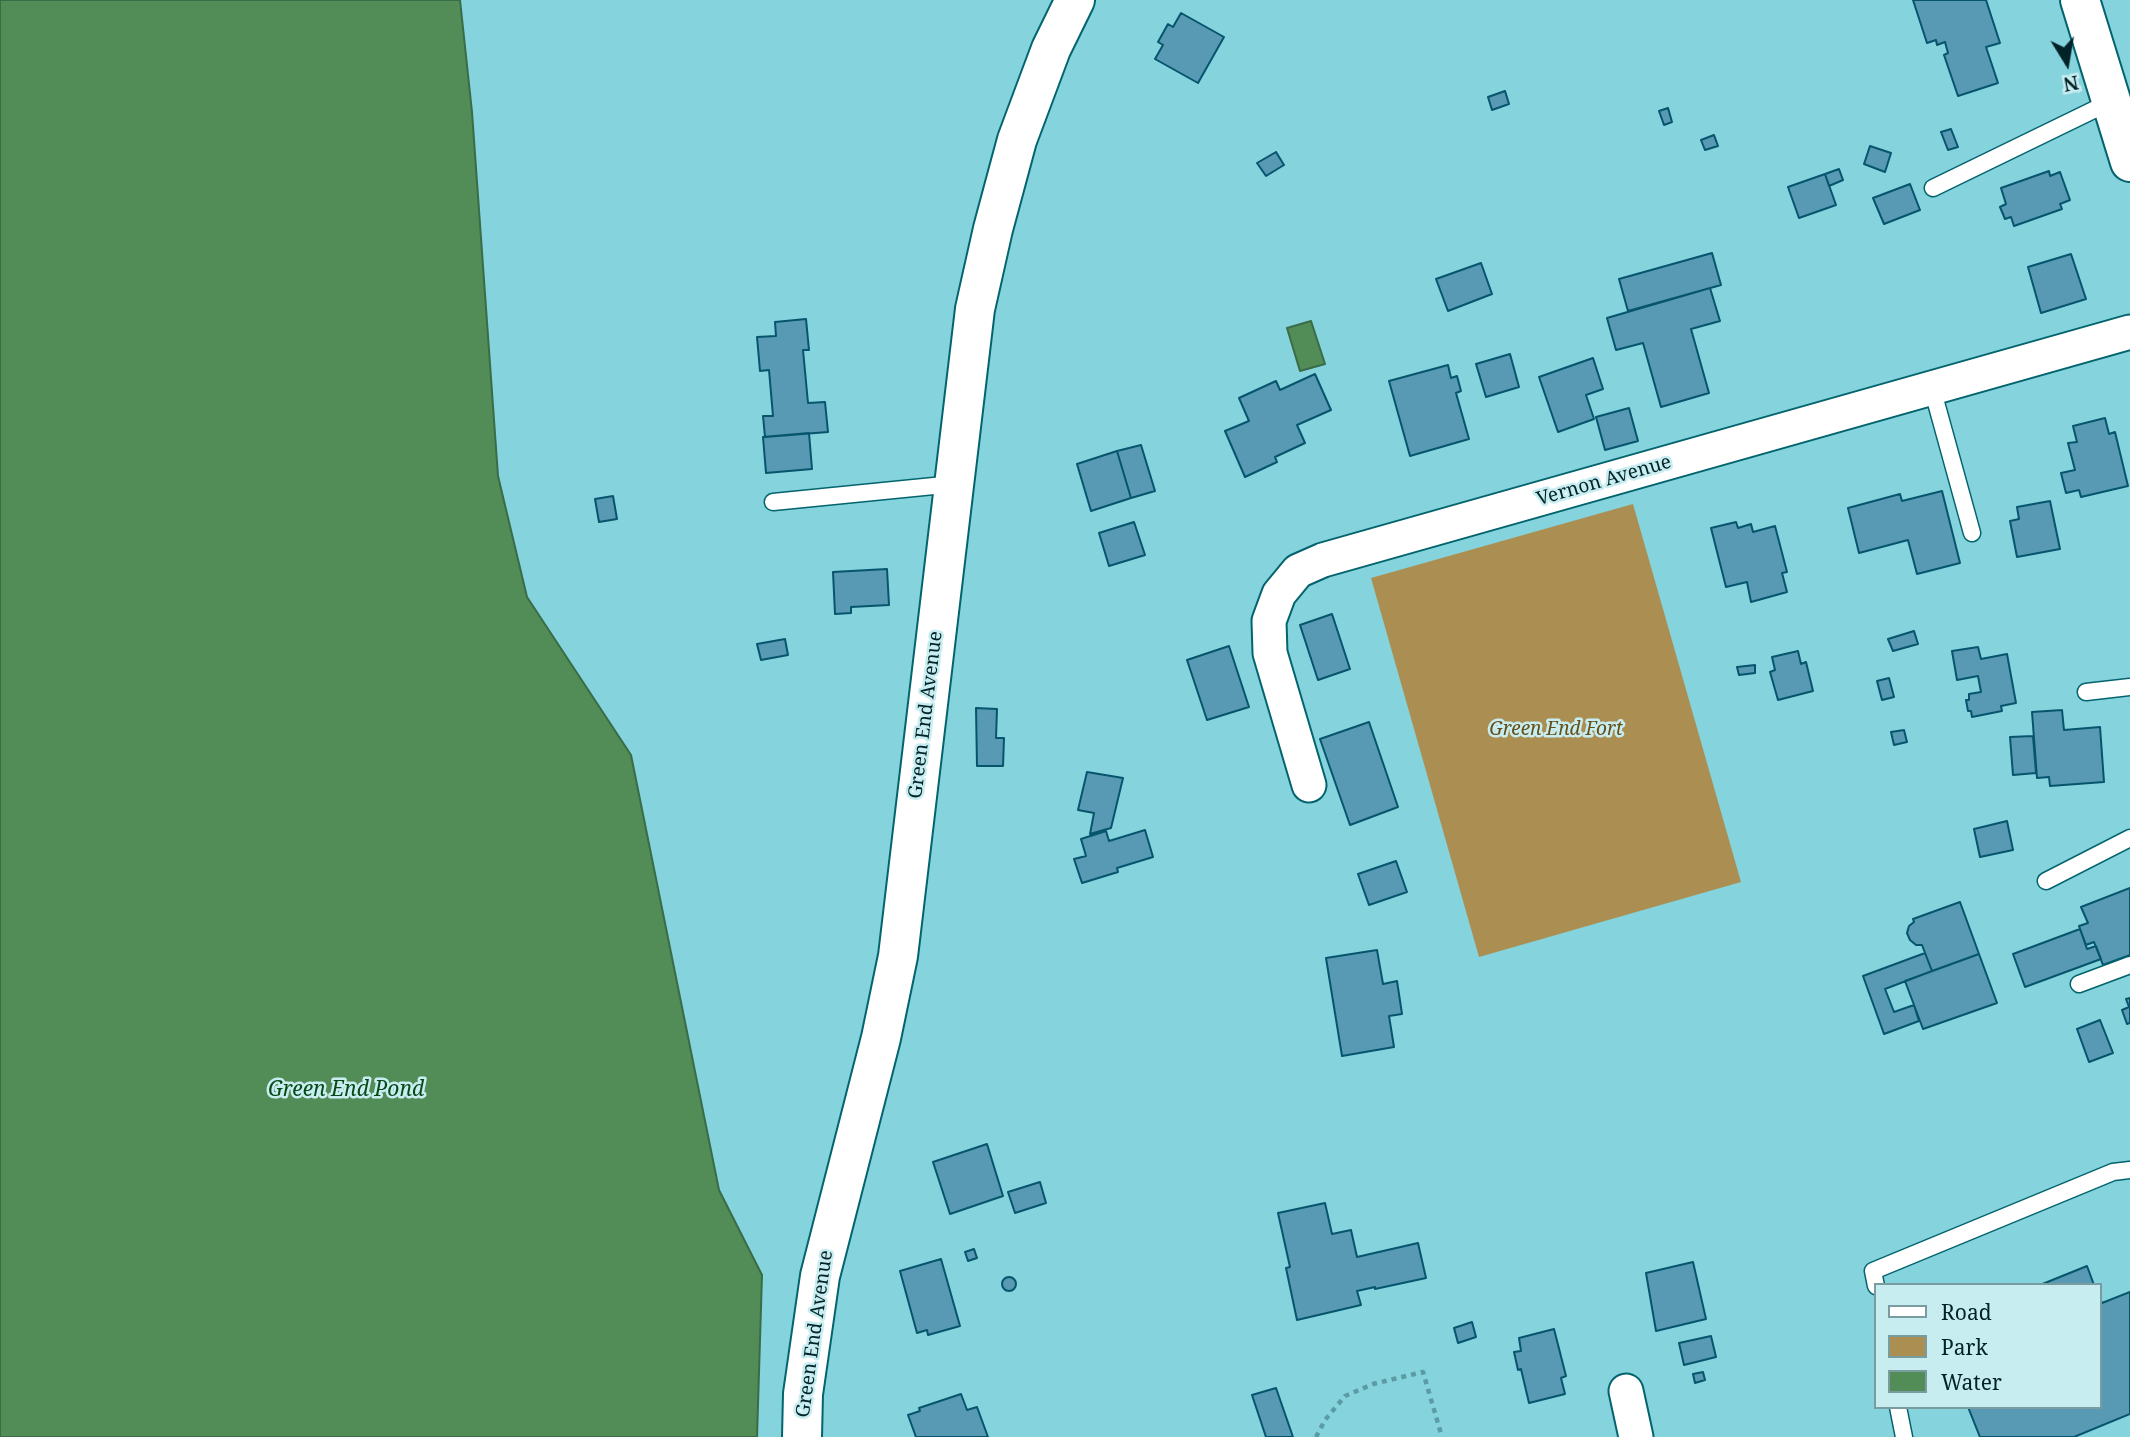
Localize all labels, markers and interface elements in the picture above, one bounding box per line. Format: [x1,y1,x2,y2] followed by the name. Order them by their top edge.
[2032,28,2102,98] north arrow
[2061,69,2081,98] text: N
[1534,451,1674,511] street label: Vernon Avenue
[904,630,948,800] street label: Green End Avenue
[1489,719,1623,741] park label: Green End Fort
[268,1077,424,1103] water label: Green End Pond
[792,1249,838,1419] street label: Green End Avenue
[1874,1283,2102,1409] legend
[1941,1298,1992,1326] text: Road
[1941,1333,1988,1361] text: Park
[1941,1368,2002,1396] text: Water

